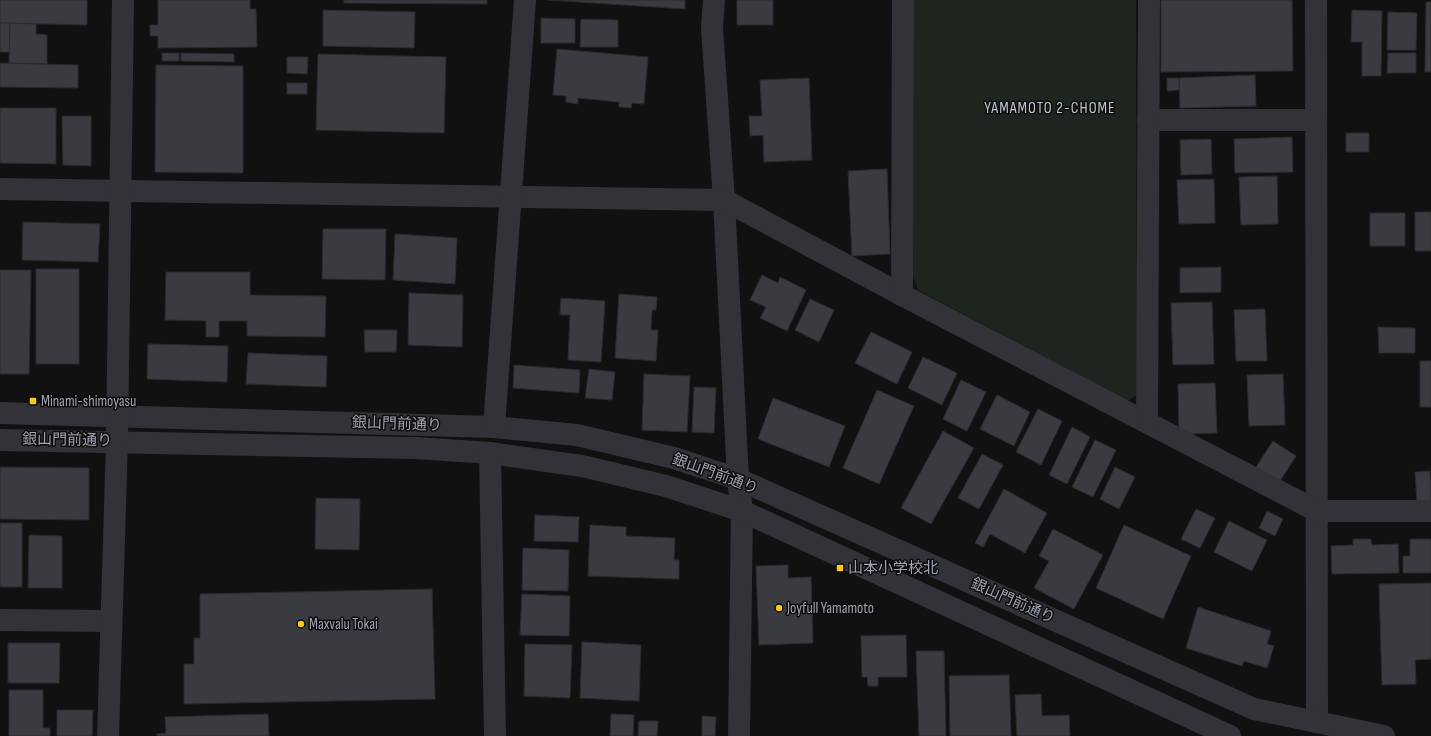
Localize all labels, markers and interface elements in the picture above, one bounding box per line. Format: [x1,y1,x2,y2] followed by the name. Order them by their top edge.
[984,99,1116,118] district label: YAMAMOTO 2-CHOME
[41,392,136,411] place label: Minami-shimoyasu
[28,396,38,406] marker: Minami-shimoyasu
[352,413,442,435] street label: 銀山門前通り
[22,430,112,450] street label: 銀山門前通り
[669,450,761,498] street label: 銀山門前通り
[848,559,938,578] place label: 山本小学校北
[835,563,845,573] marker: 山本小学校北
[968,574,1058,628] street label: 銀山門前通り
[786,599,874,618] place label: Joyfull Yamamoto
[774,603,784,613] marker: Joyfull Yamamoto
[309,615,378,634] place label: Maxvalu Tokai
[296,619,306,629] marker: Maxvalu Tokai

